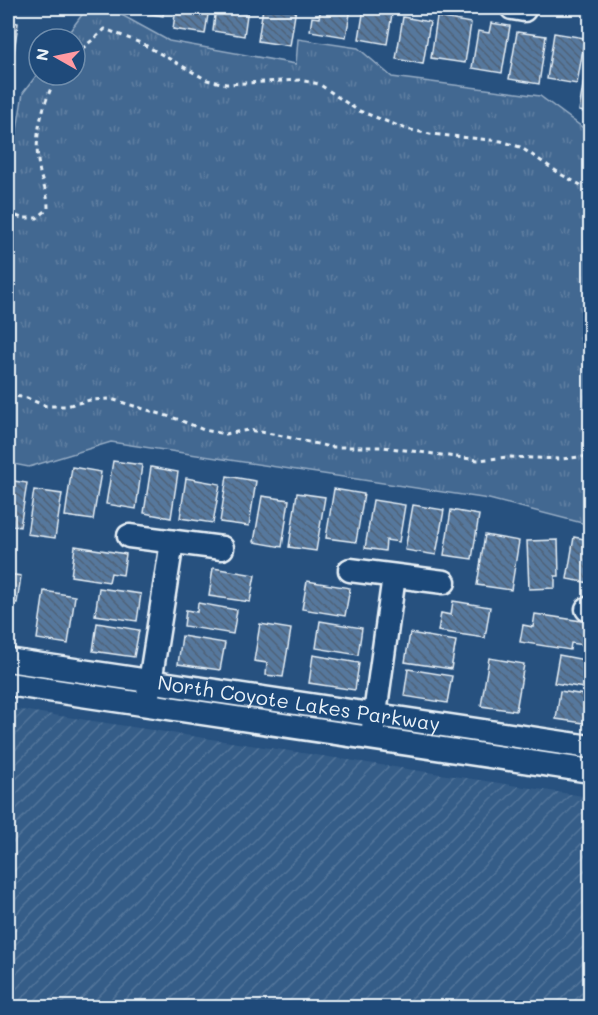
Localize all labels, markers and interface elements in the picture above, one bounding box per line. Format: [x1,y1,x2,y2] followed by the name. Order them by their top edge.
[27,27,87,87] north arrow
[30,47,53,62] text: N
[156,669,442,736] street label: North Coyote Lakes Parkway

